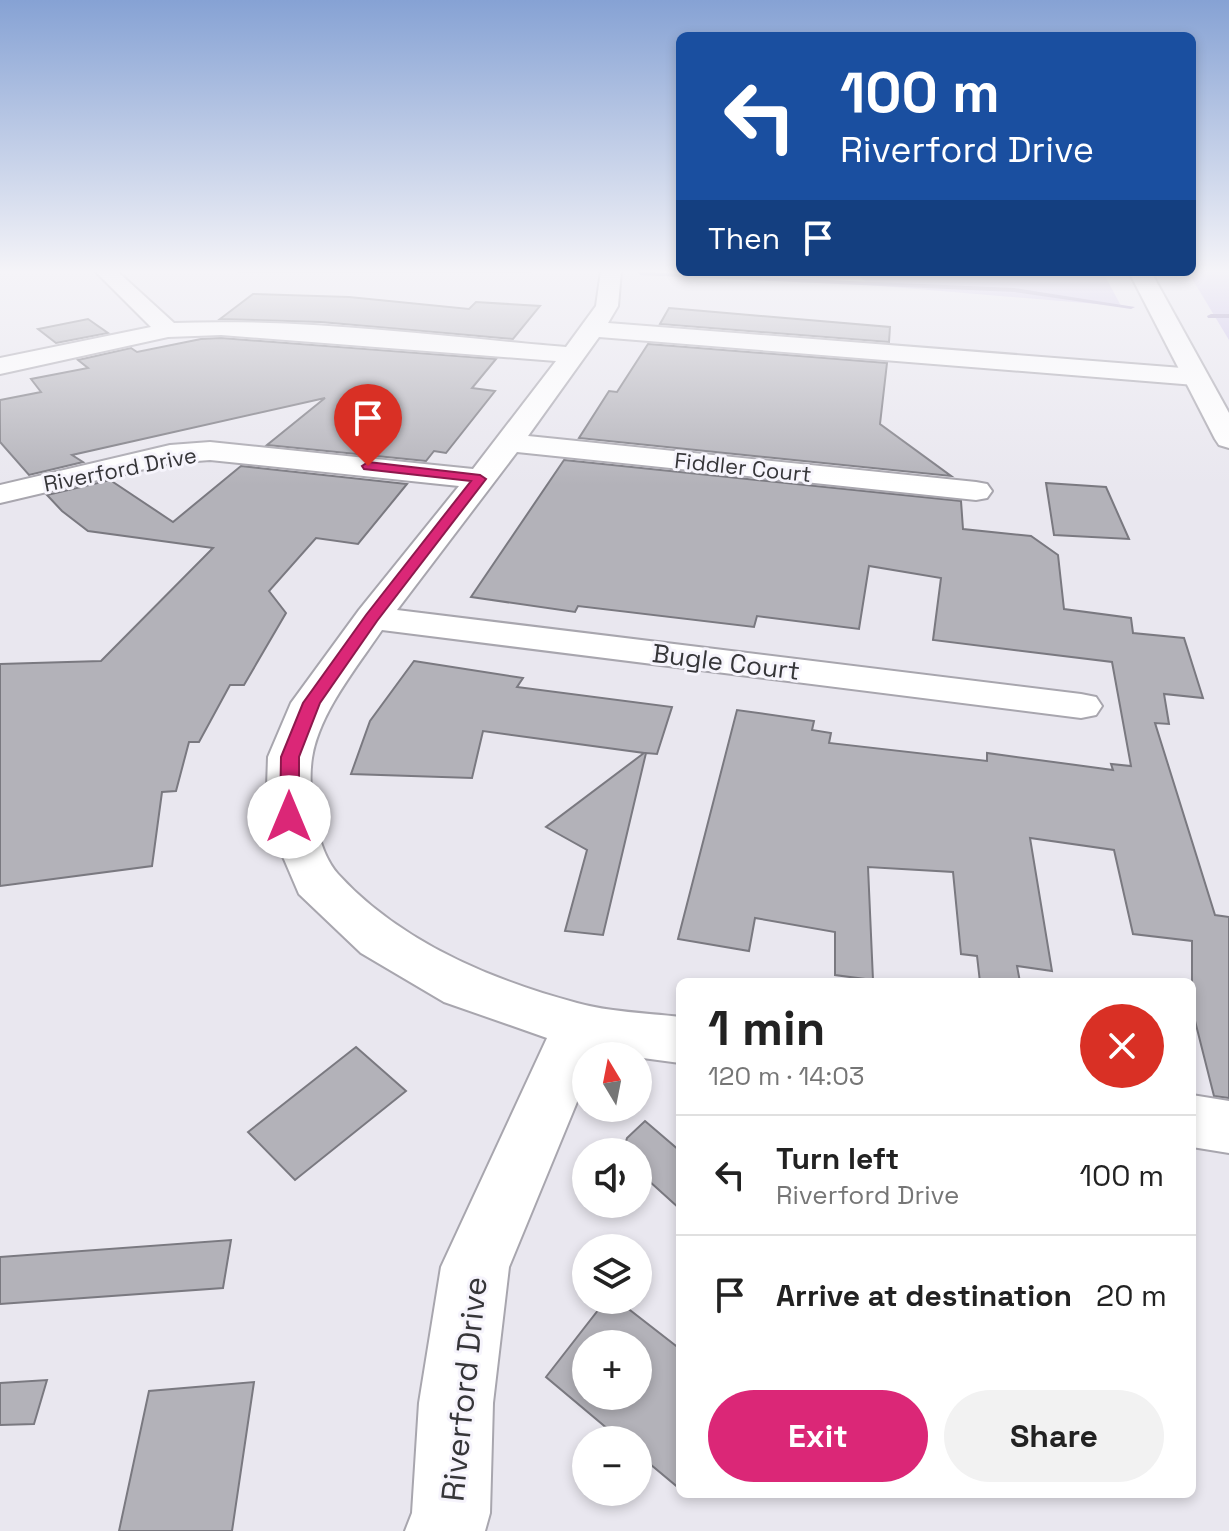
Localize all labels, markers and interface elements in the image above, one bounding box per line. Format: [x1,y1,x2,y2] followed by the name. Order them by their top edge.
[840,57,1000,128] text: 100 m
[708,64,812,168] icon: left
[840,127,1094,173] text: Riverford Drive
[796,216,840,260] icon: arrive
[708,219,780,258] text: Then
[334,384,402,466] pin
[346,396,390,440] icon: arrive
[41,440,199,498] street label: Riverford Drive
[673,446,813,488] street label: Fiddler Court
[650,636,802,688] street label: Bugle Court
[247,775,331,859] position arrow
[708,998,825,1059] text: 1 min
[1080,1004,1164,1088] button: close
[572,1042,652,1122] north arrow
[572,1042,652,1506] map controls
[708,1059,865,1093] text: 120 m · 14:03
[572,1138,652,1218] button: sound
[776,1139,899,1178] text: Turn left
[708,1153,752,1197] icon: left
[1079,1156,1164,1195] text: 100 m
[776,1178,959,1212] text: Riverford Drive
[572,1234,652,1314] button: layers
[708,1273,752,1317] icon: arrive
[432,1275,496,1503] street label: Riverford Drive
[776,1276,1072,1315] text: Arrive at destination
[1096,1276,1167,1315] text: 20 m
[572,1330,652,1410] button: +
[708,1390,928,1482] button: Exit
[944,1390,1164,1482] button: Share
[572,1426,652,1506] button: −

